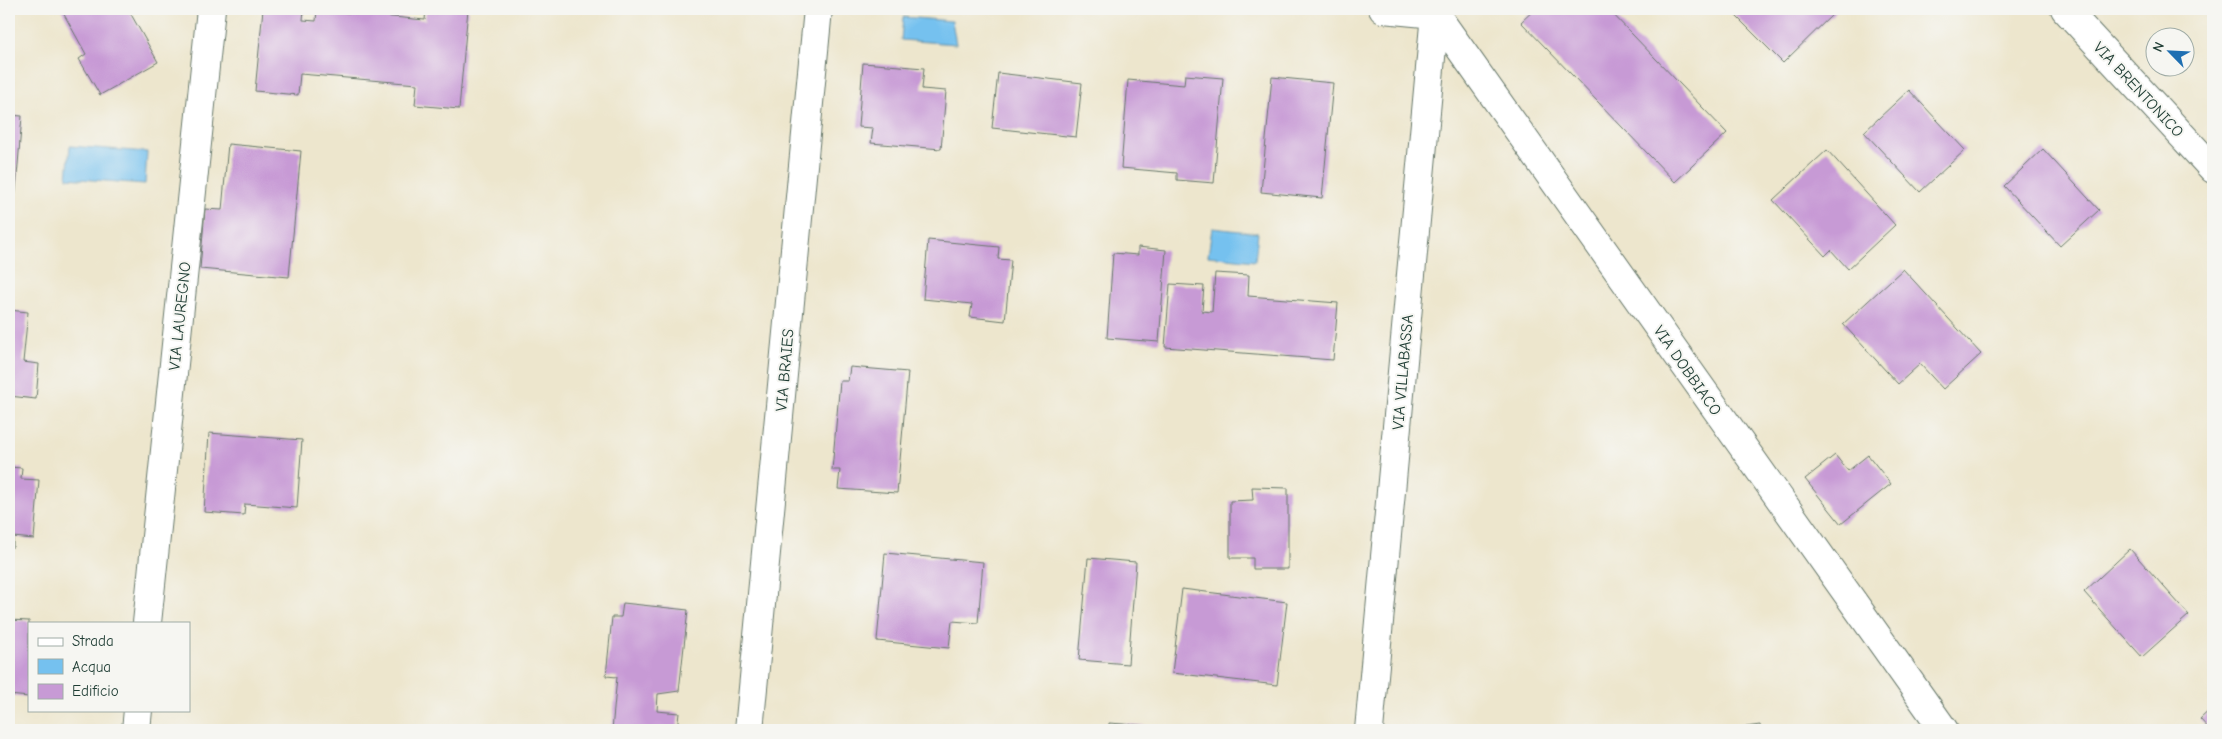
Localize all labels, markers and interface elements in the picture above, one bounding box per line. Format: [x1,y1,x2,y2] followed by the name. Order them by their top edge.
[2144,28,2194,78] north arrow
[2090,37,2188,141] street label: VIA BRENTONICO
[165,261,195,371] street label: VIA LAUREGNO
[1389,314,1417,431] street label: VIA VILLABASSA
[1650,322,1725,419] street label: VIA DOBBIACO
[772,328,798,412] street label: VIA BRAIES
[28,622,190,712] legend
[72,632,114,650] text: Strada
[72,658,111,676] text: Acqua
[72,682,119,700] text: Edificio

